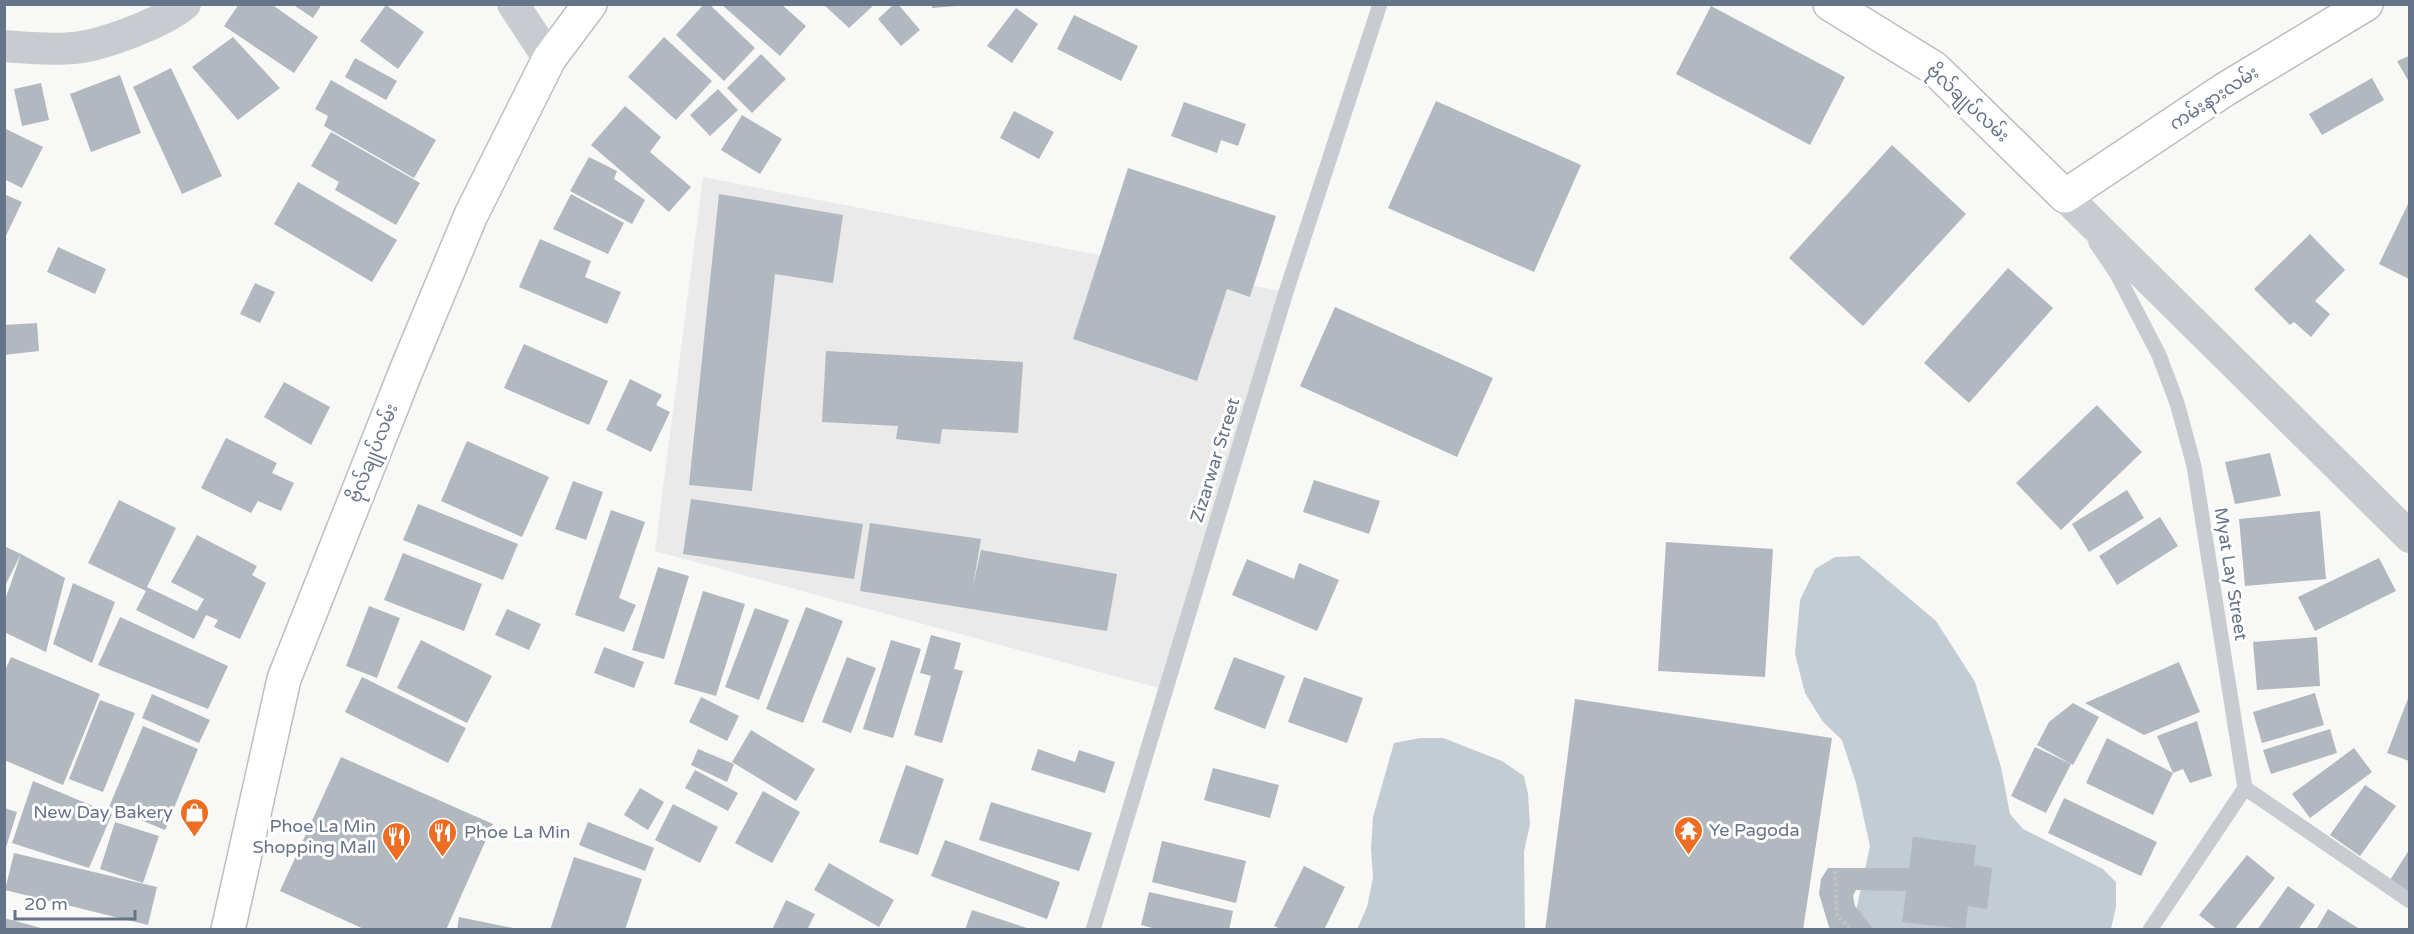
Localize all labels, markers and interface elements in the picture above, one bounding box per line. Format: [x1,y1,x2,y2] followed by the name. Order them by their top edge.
[1919,57,2016,150] street label: ဗိုလ်ချုပ်လမ်း
[2164,59,2265,138] street label: ကမ်းနားလမ်း
[1186,395,1244,525] street label: Zizarwar Street
[340,399,407,507] street label: ဗိုလ်ချုပ်လမ်း
[2210,506,2252,642] street label: Myat Lay Street
[178,796,210,838] shop icon: New Day Bakery
[33,801,173,823] place label: New Day Bakery
[1672,814,1704,856] temple icon: Ye Pagoda
[252,815,376,858] place label: Phoe La Min Shopping Mall
[427,816,459,858] restaurant icon: Phoe La Min
[1709,819,1800,841] place label: Ye Pagoda
[381,820,413,862] restaurant icon: Phoe La Min Shopping Mall
[464,821,571,843] place label: Phoe La Min
[15,883,135,921] scale bar
[24,893,68,915] text: 20 m

